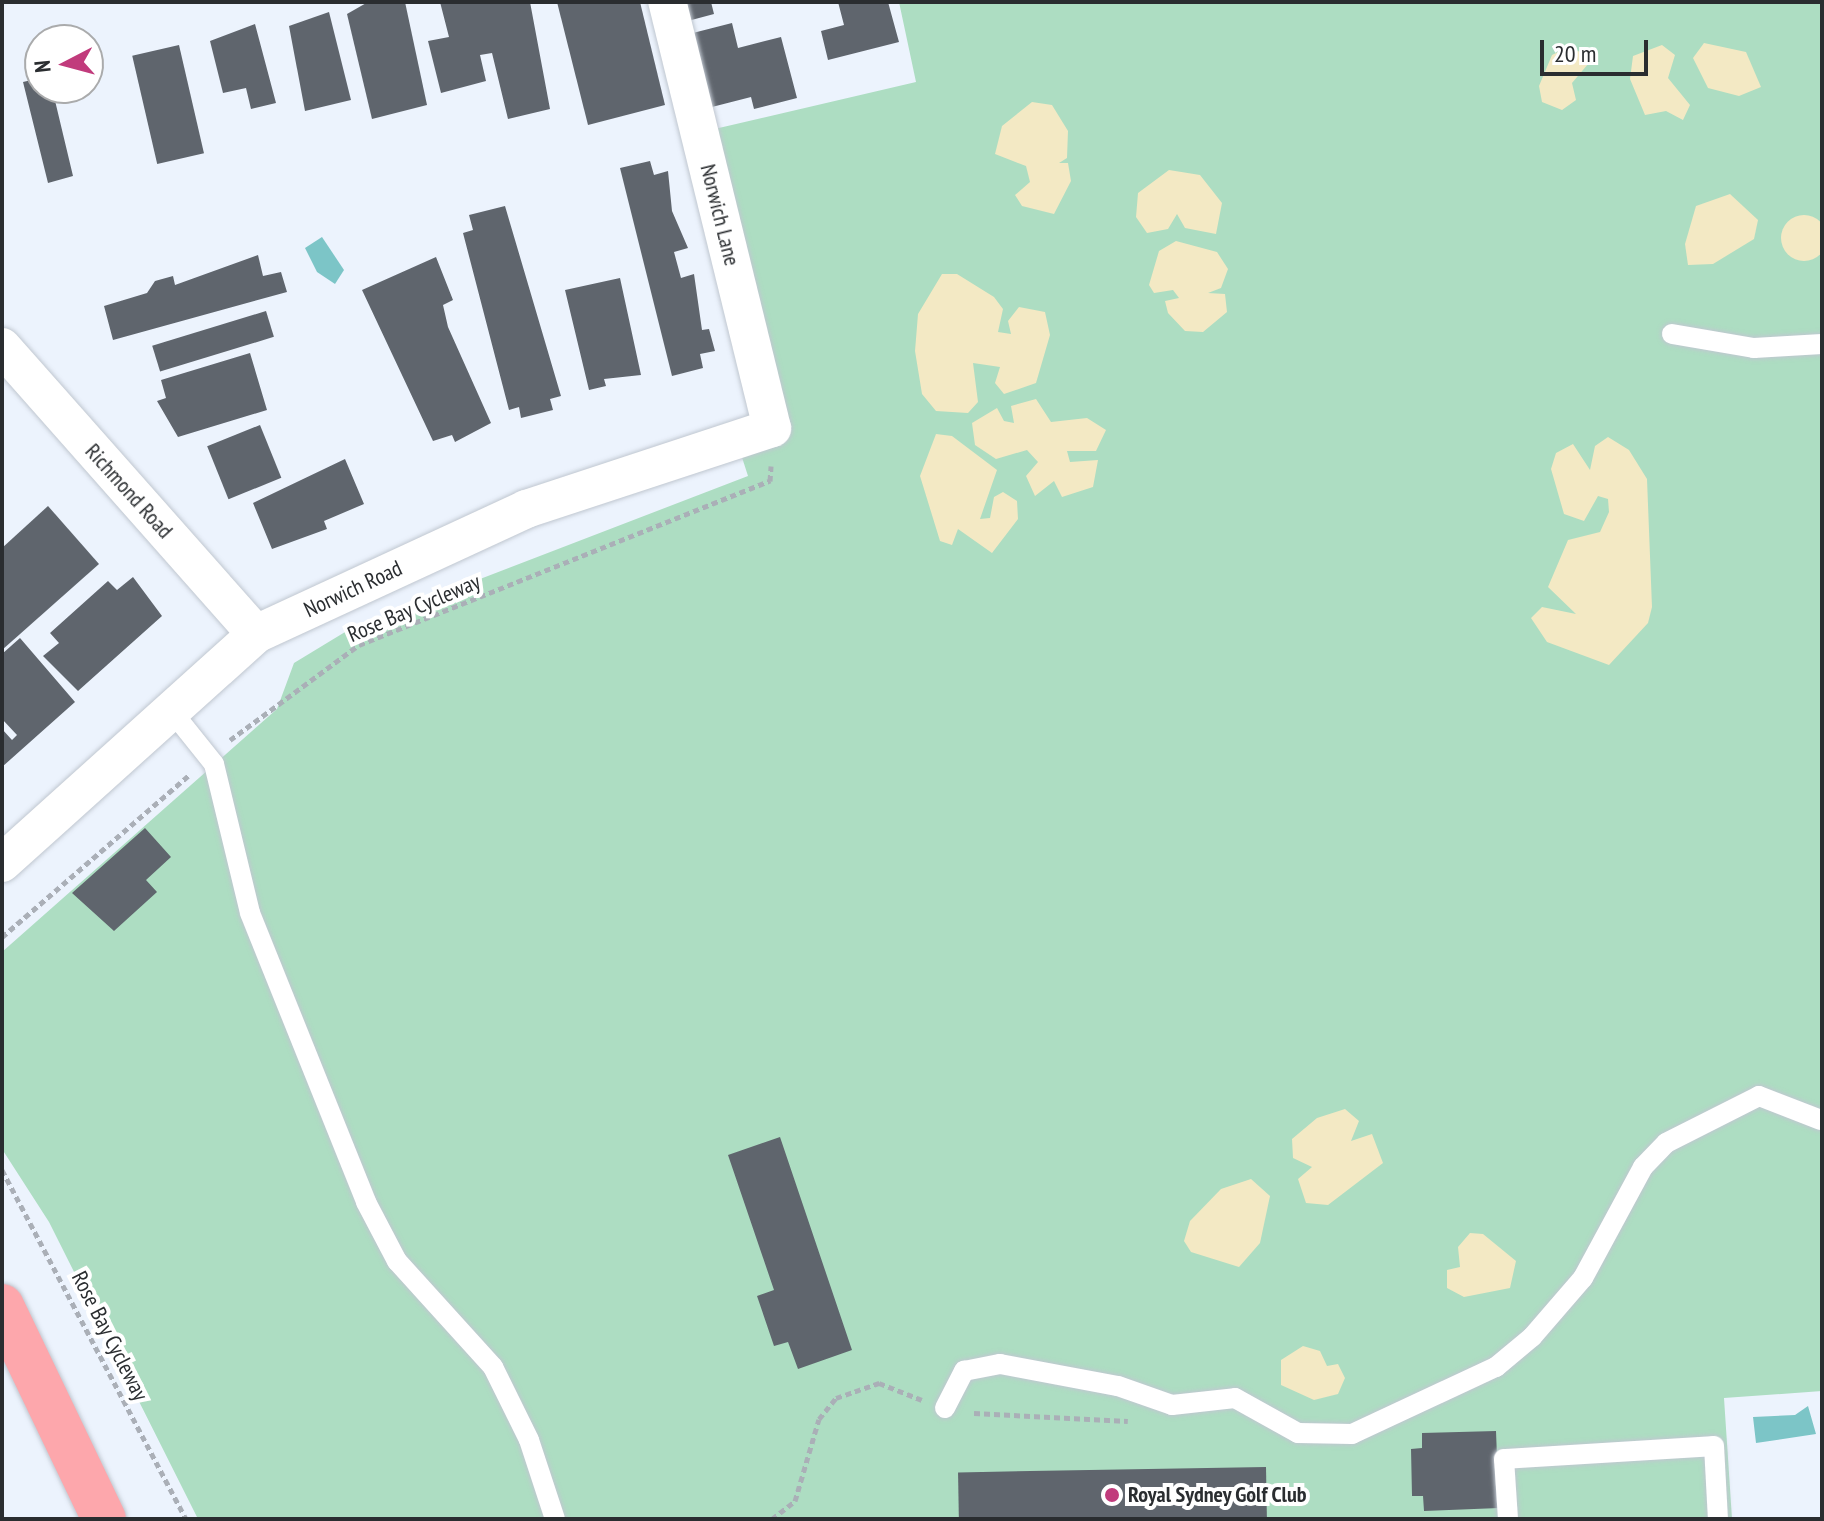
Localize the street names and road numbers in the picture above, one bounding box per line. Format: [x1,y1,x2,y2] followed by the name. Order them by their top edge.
[695,162,745,268] street label: Norwich Lane
[80,438,178,544] street label: Richmond Road
[300,555,406,623] street label: Norwich Road
[344,568,484,648] street label: Rose Bay Cycleway
[66,1267,154,1405] street label: Rose Bay Cycleway

